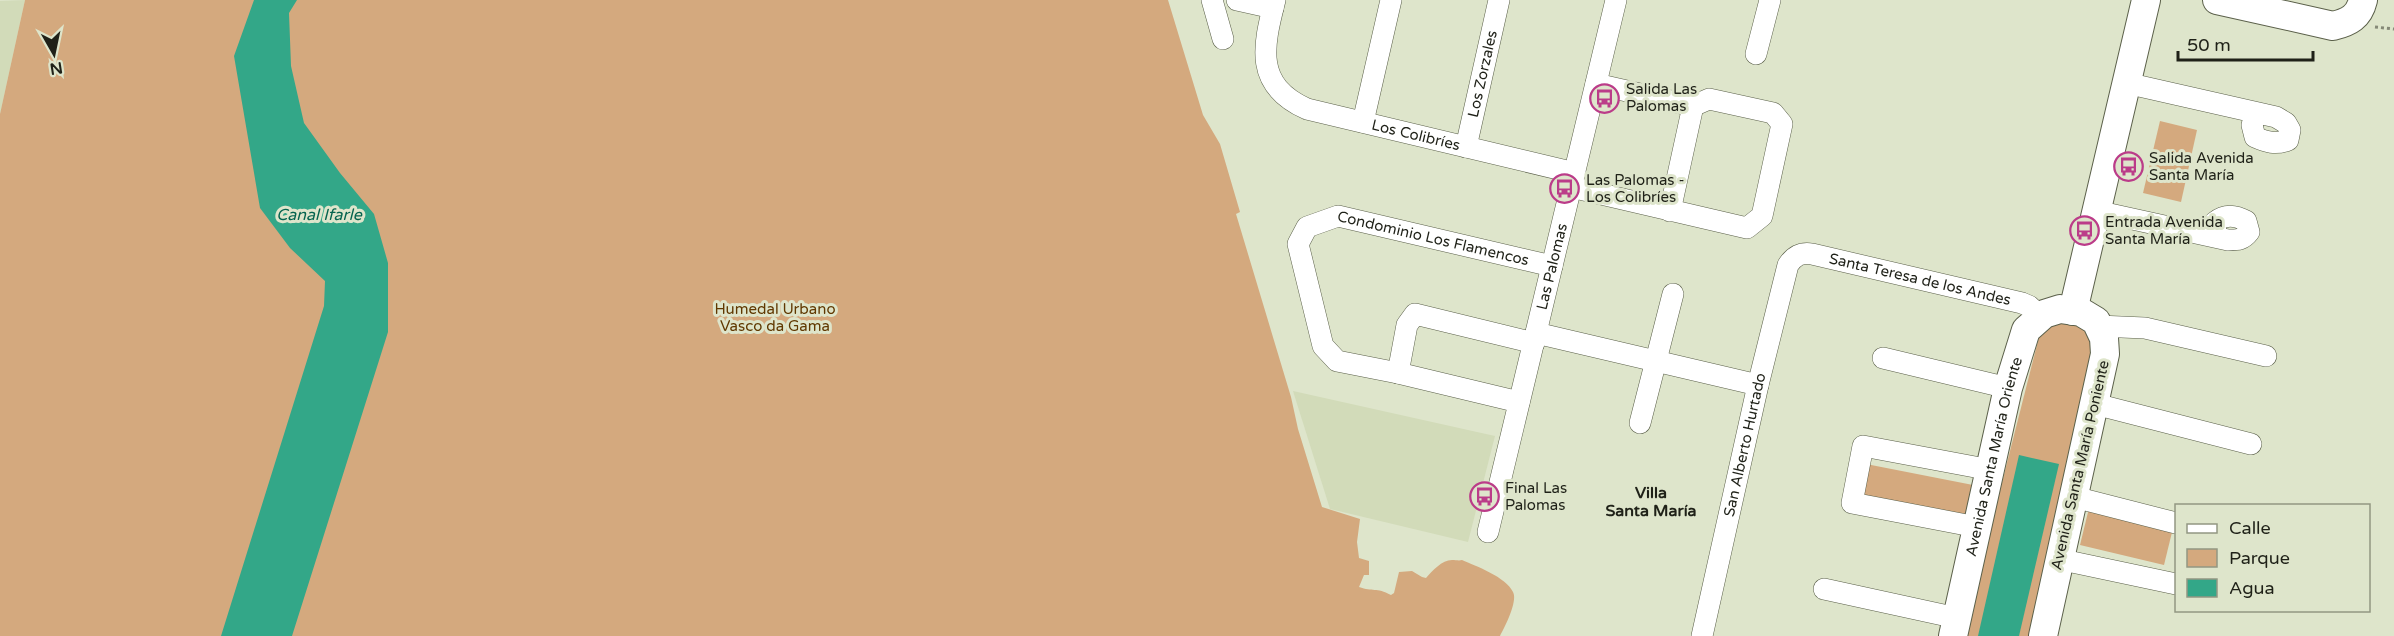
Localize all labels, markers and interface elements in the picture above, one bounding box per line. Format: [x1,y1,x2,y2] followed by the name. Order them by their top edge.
[24,24,84,84] north arrow
[2178,24,2313,62] scale bar
[1464,29,1501,119] street label: Los Zorzales
[2187,34,2231,56] text: 50 m
[48,57,64,79] text: N
[1626,80,1697,115] place label: Salida Las Palomas
[1589,82,1621,114] bus stop icon: Salida Las Palomas
[1370,116,1462,154] street label: Los Colibríes
[2149,149,2254,184] place label: Salida Avenida Santa María
[2112,151,2144,183] bus stop icon: Salida Avenida Santa María
[1586,171,1685,206] place label: Las Palomas - Los Colibríes
[1549,173,1581,205] bus stop icon: Las Palomas - Los Colibríes
[276,205,363,225] water label: Canal Ifarle
[1336,207,1531,269] street label: Condominio Los Flamencos
[2105,213,2223,248] place label: Entrada Avenida Santa María
[2068,215,2100,247] bus stop icon: Entrada Avenida Santa María
[1533,221,1571,312] street label: Las Palomas
[1827,249,2013,309] street label: Santa Teresa de los Andes
[714,300,836,335] park label: Humedal Urbano Vasco da Gama
[1962,355,2026,558] street label: Avenida Santa María Oriente
[2047,358,2113,572] street label: Avenida Santa María Poniente
[1720,371,1770,518] street label: San Alberto Hurtado
[1505,479,1567,514] place label: Final Las Palomas
[1468,481,1500,513] bus stop icon: Final Las Palomas
[1605,483,1697,521] district label: Villa Santa María
[2175,504,2370,612] legend
[2229,517,2271,539] text: Calle
[2229,547,2290,569] text: Parque
[2229,577,2275,599] text: Agua

